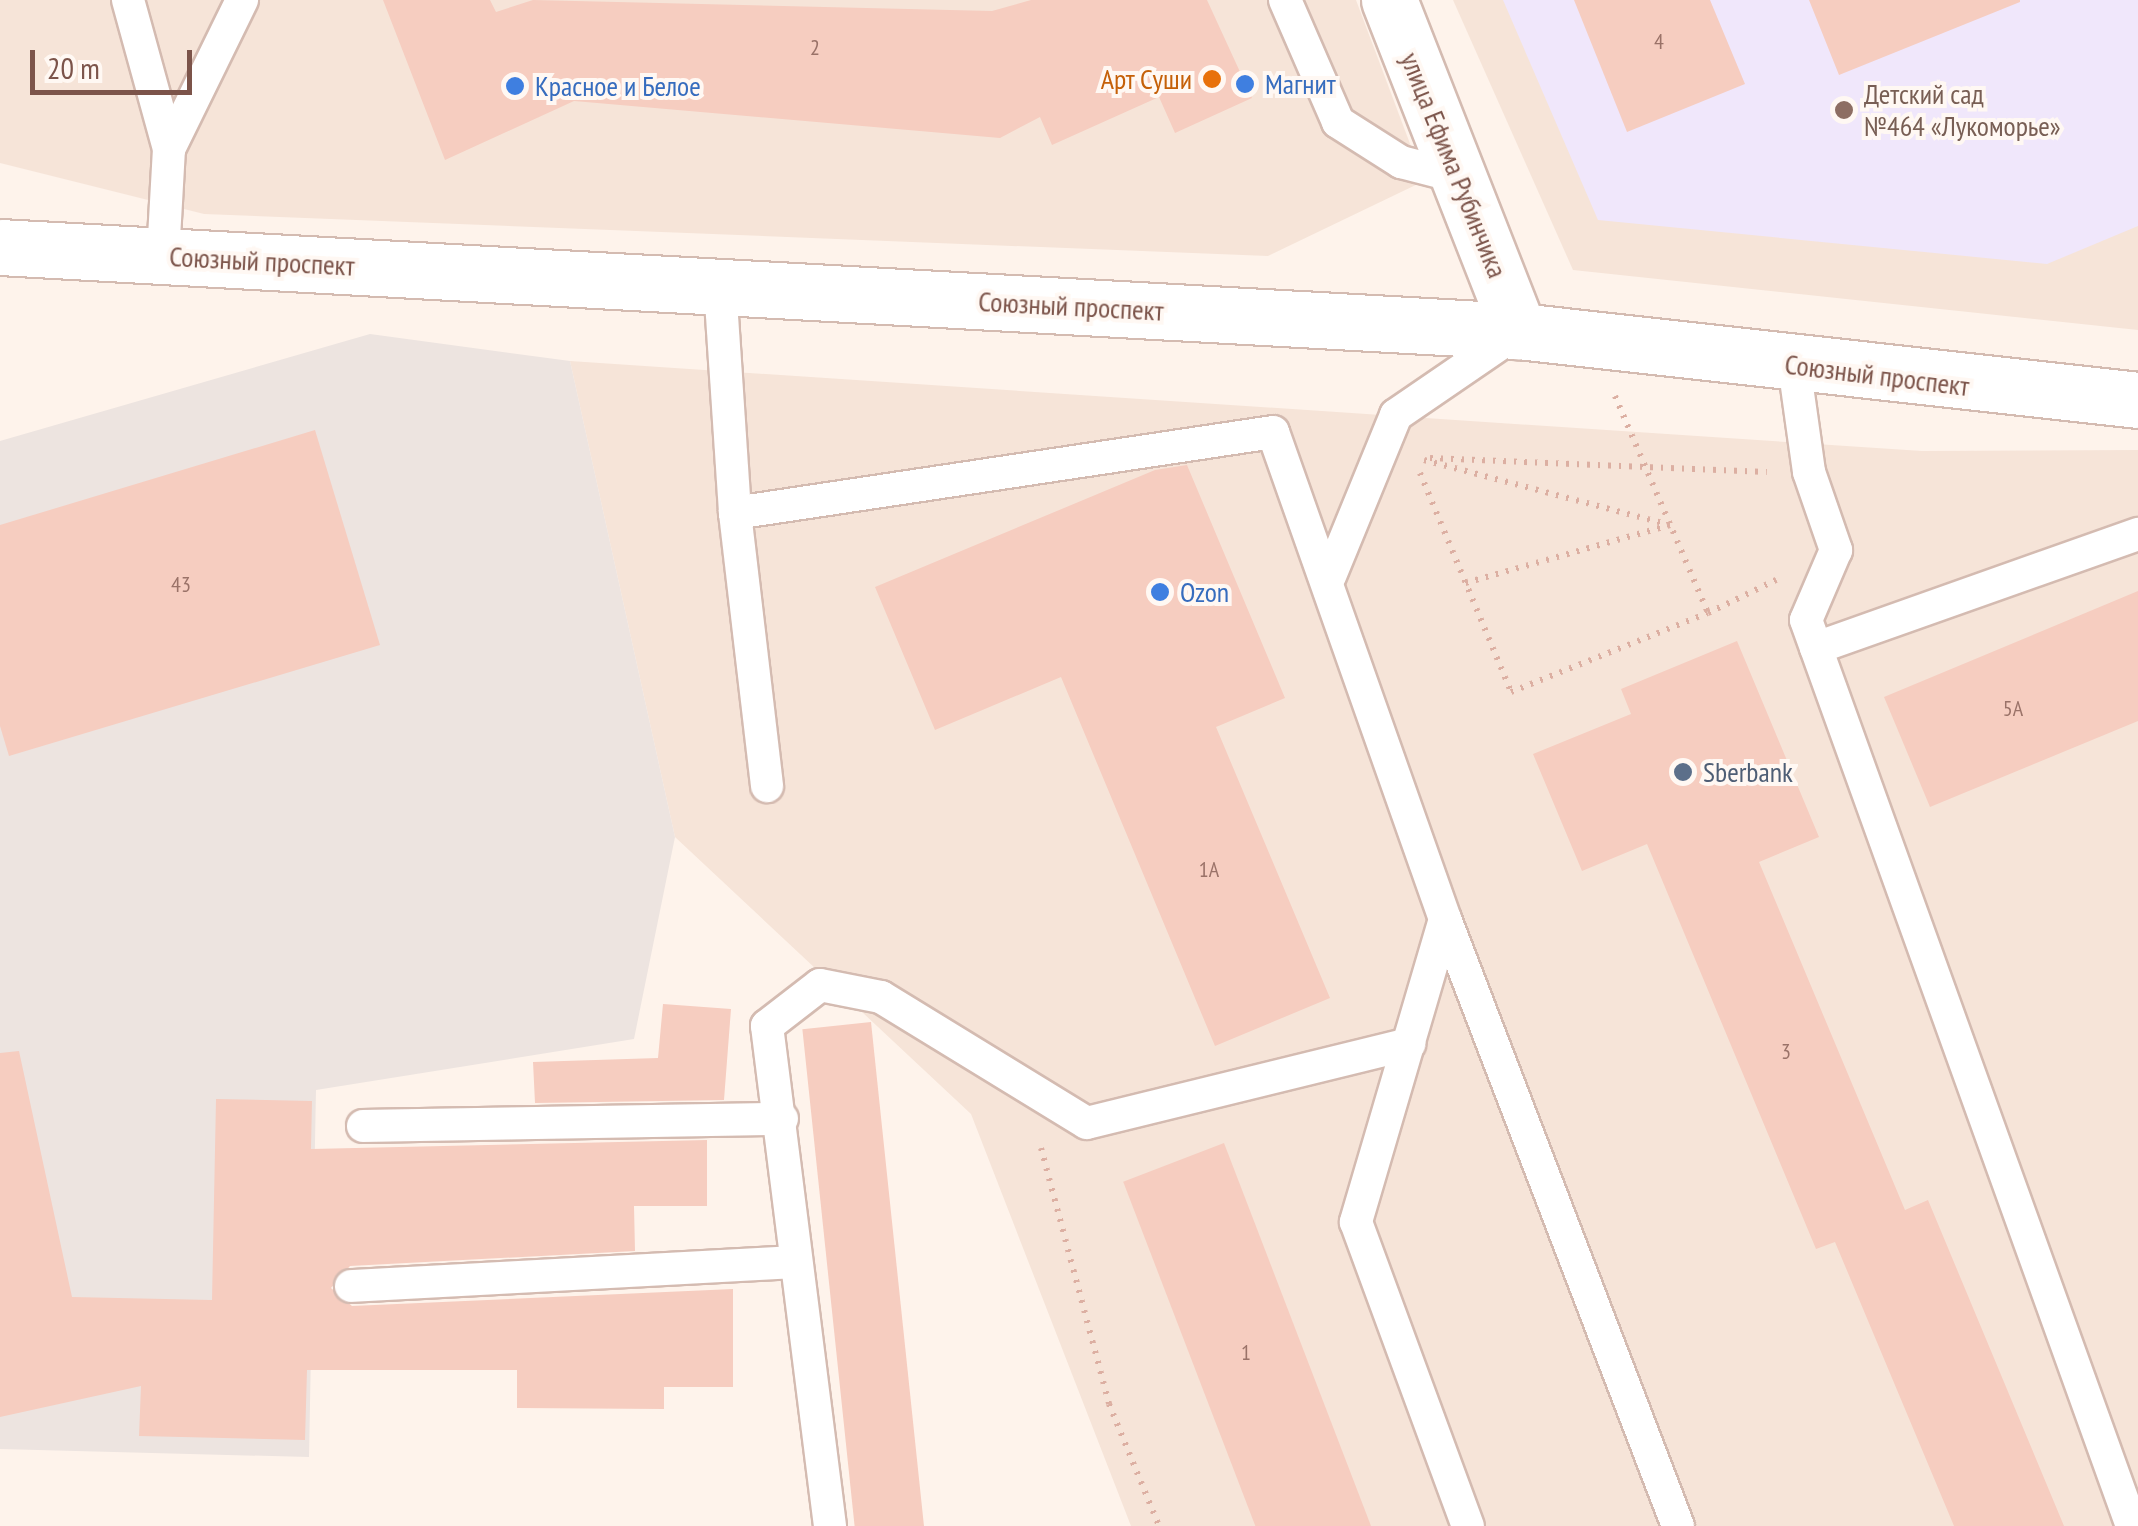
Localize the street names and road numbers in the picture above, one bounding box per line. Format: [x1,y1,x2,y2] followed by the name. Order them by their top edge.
[1393,47,1515,283] street label: улица Ефима Рубинчика
[169,239,355,283] street label: Союзный проспект
[978,284,1164,328] street label: Союзный проспект
[1783,347,1971,403] street label: Союзный проспект

